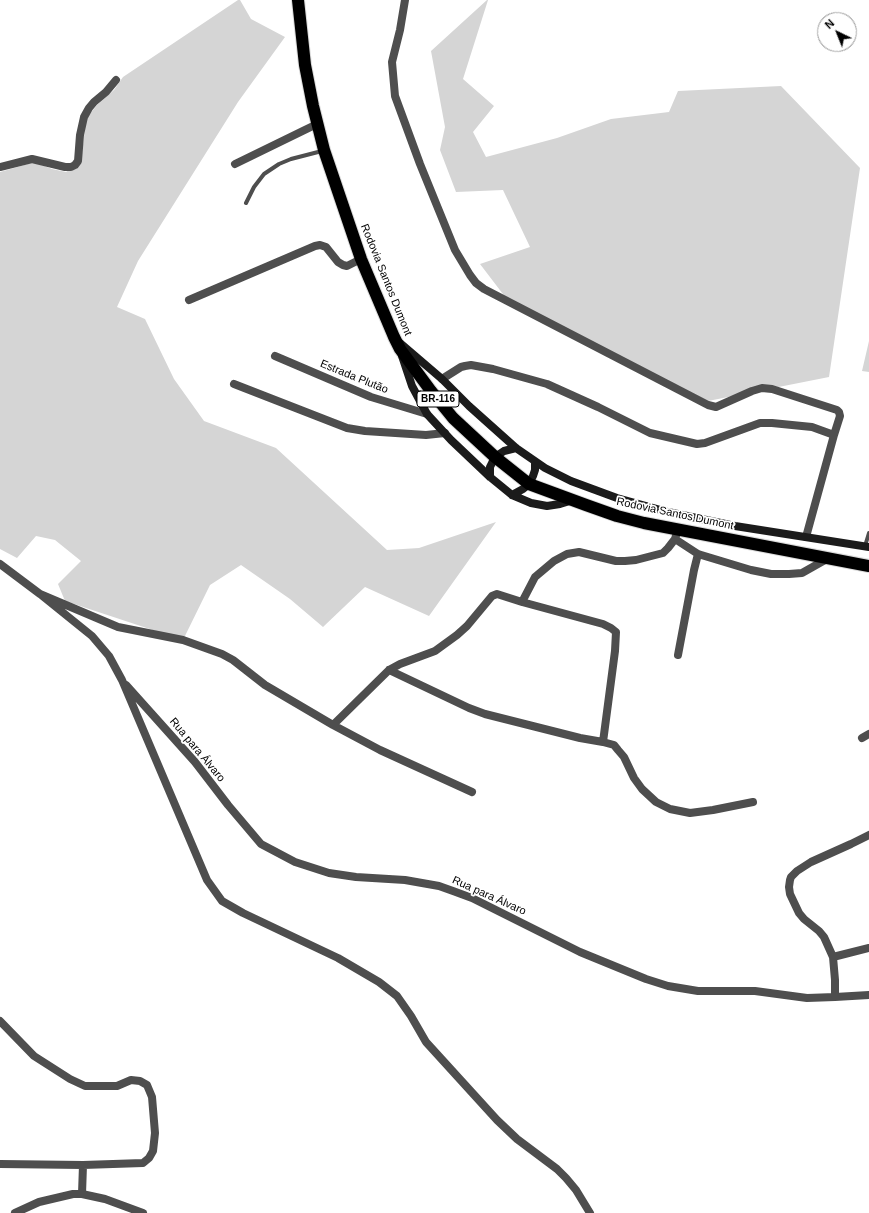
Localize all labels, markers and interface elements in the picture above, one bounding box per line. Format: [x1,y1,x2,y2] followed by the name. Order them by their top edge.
[817,12,857,52] north arrow
[822,17,836,31] text: N
[358,222,414,338] street label: Rodovia Santos Dumont
[318,357,390,397] street label: Estrada Plutão
[417,391,459,407] road number: BR-116
[615,495,735,533] street label: Rodovia Santos Dumont
[166,715,228,785] street label: Rua para Álvaro
[450,874,528,918] street label: Rua para Álvaro

